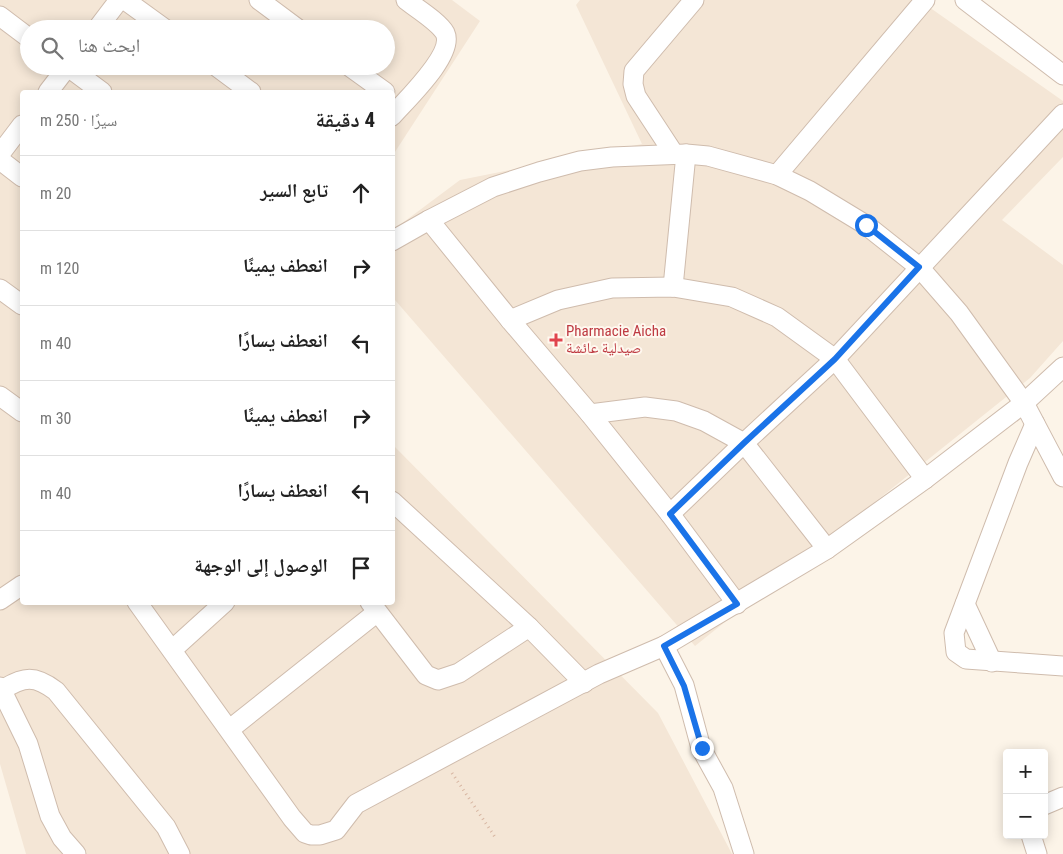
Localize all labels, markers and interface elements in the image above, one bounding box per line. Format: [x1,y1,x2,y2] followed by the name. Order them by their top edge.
[20,20,395,75] search box
[38,34,66,62] icon: search
[78,34,140,57] text: ابحث هنا
[315,108,375,132] text: 4 دقيقة
[40,111,117,130] text: سيرًا · 250 m
[260,179,328,202] text: تابع السير
[347,179,375,207] icon: ahead
[40,184,72,203] text: 20 m
[855,214,878,237] route start
[243,254,328,277] text: انعطف يمينًا
[347,254,375,282] icon: right
[40,259,79,278] text: 120 m
[566,322,666,357] place label: Pharmacie Aicha صيدلية عائشة
[237,329,328,352] text: انعطف يسارًا
[347,329,375,357] icon: left
[40,334,72,353] text: 40 m
[550,334,562,346] marker: Pharmacie Aicha صيدلية عائشة
[243,404,328,427] text: انعطف يمينًا
[347,404,375,432] icon: right
[40,409,72,428] text: 30 m
[237,479,328,502] text: انعطف يسارًا
[347,479,375,507] icon: left
[40,484,72,503] text: 40 m
[194,554,328,577] text: الوصول إلى الوجهة
[347,554,375,582] icon: arrive
[691,737,714,760] route end
[1003,749,1048,839] map controls
[1003,749,1048,794] button: +
[1003,794,1048,839] button: −

